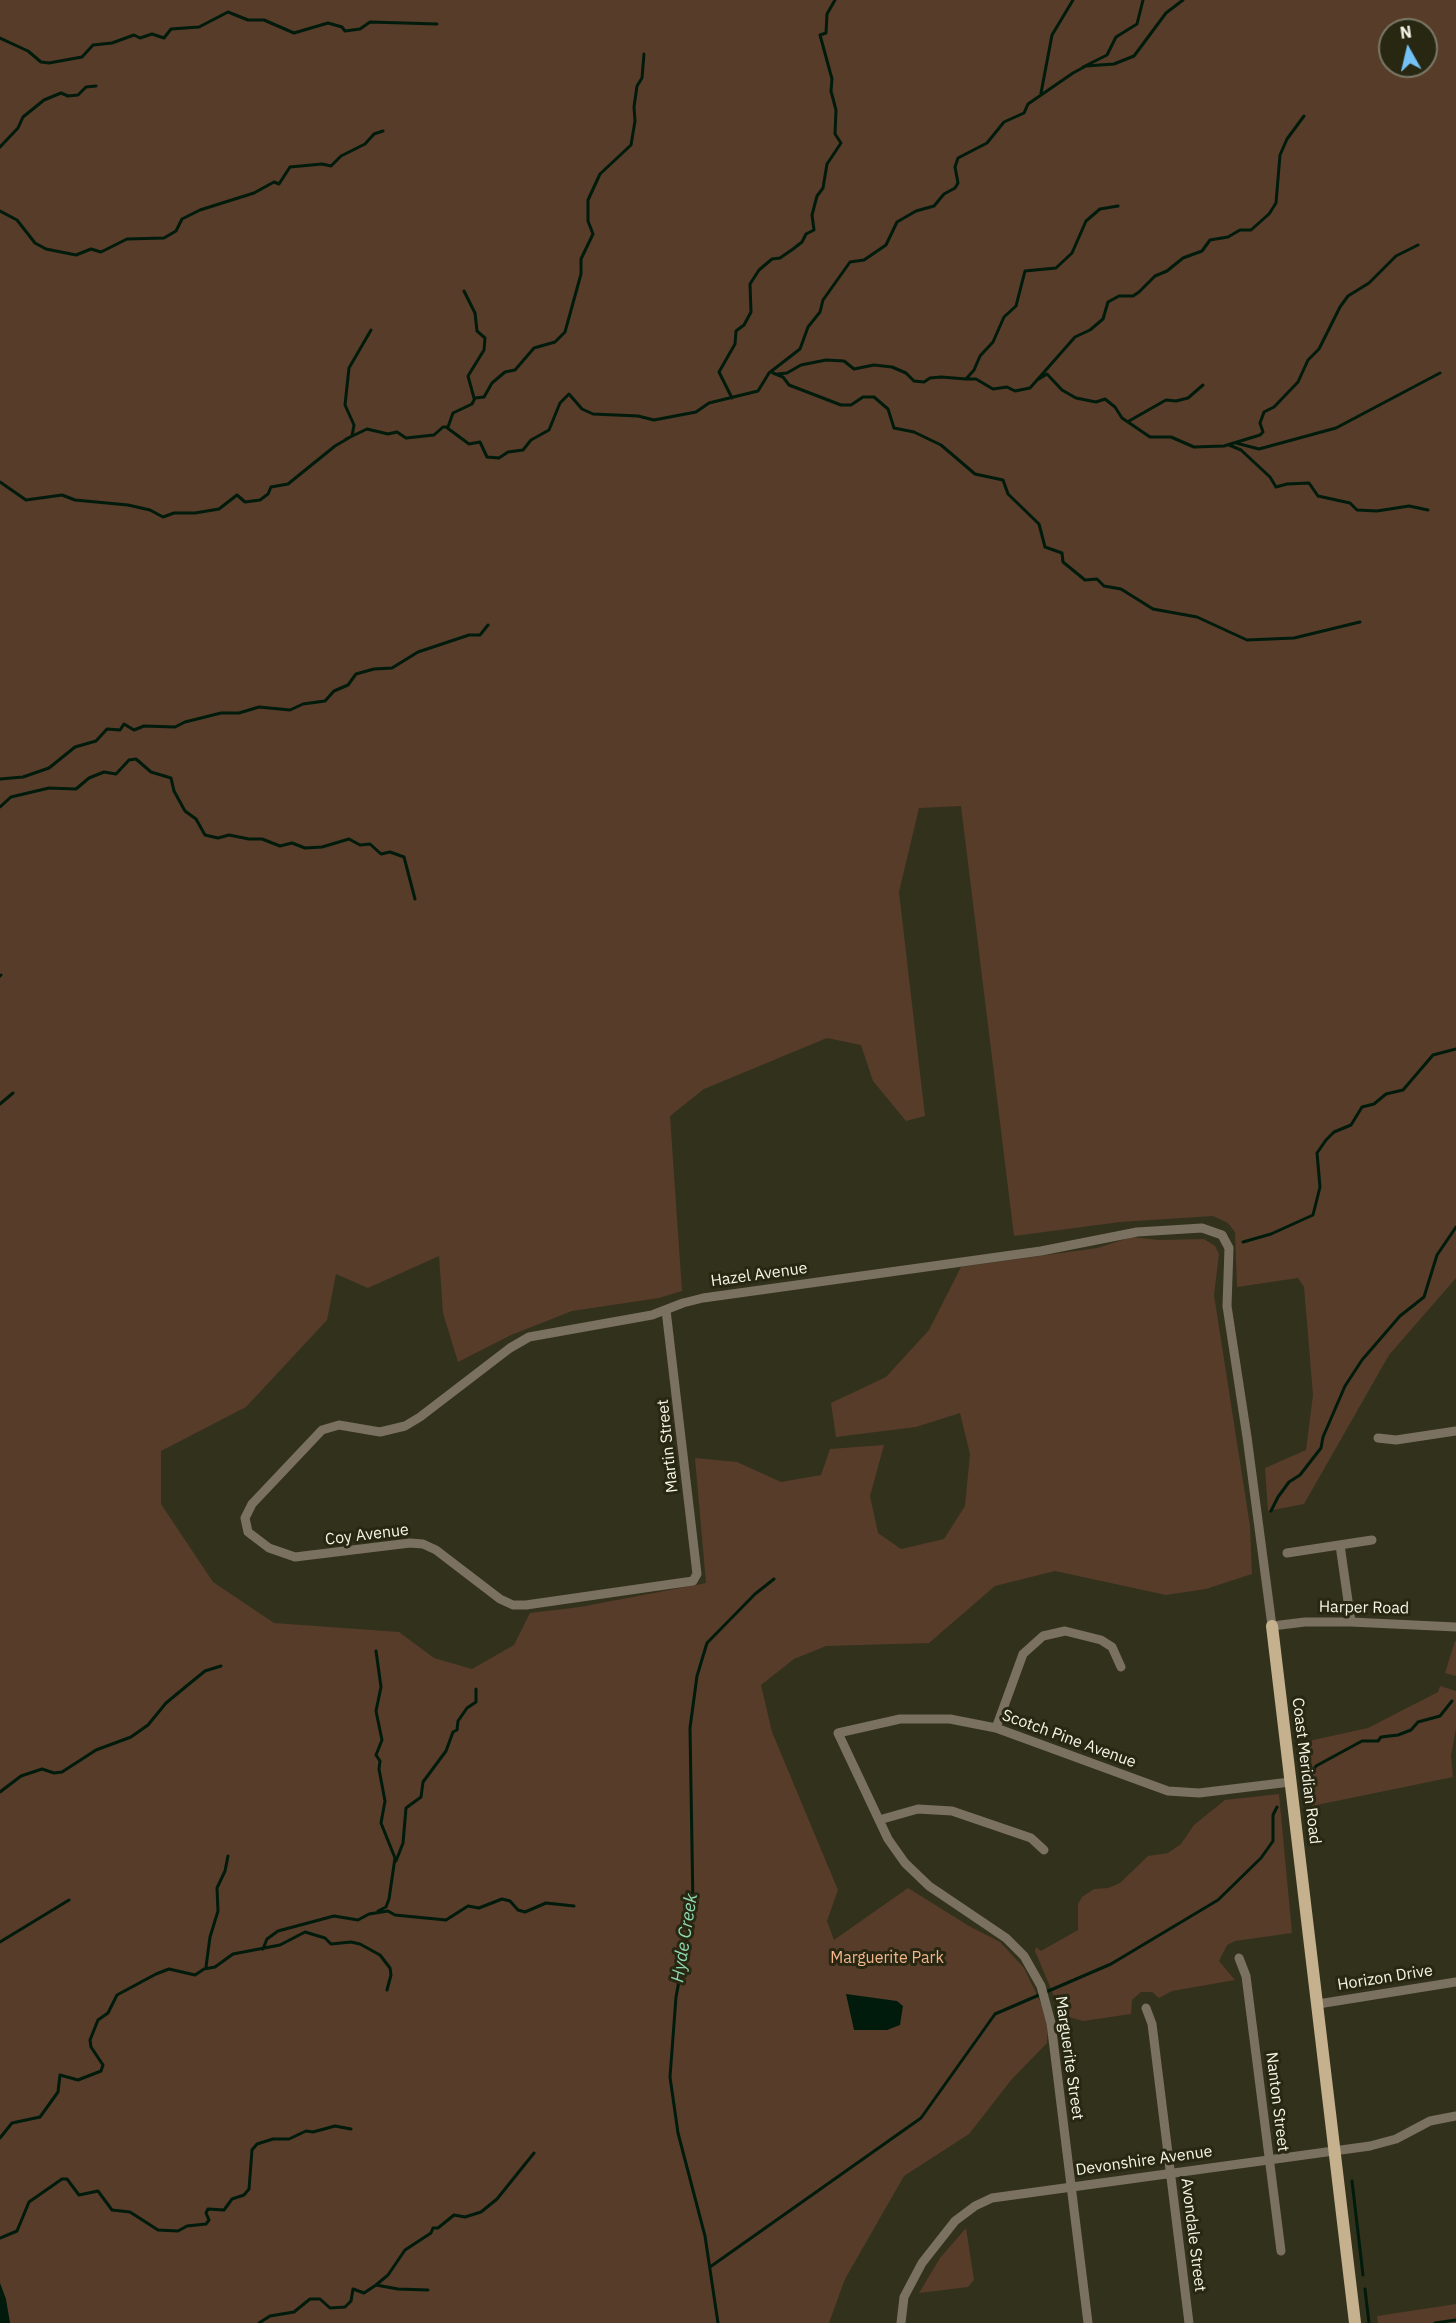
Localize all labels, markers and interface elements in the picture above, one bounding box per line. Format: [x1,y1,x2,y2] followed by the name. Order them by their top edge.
[1378,18,1438,78] north arrow
[1399,21,1413,43] text: N
[709,1259,809,1291] street label: Hazel Avenue
[654,1398,682,1494] street label: Martin Street
[324,1520,410,1550] street label: Coy Avenue
[1319,1598,1409,1618] street label: Harper Road
[1287,1697,1325,1845] street label: Coast Meridian Road
[999,1706,1139,1772] street label: Scotch Pine Avenue
[667,1892,703,1984] water label: Hyde Creek
[830,1948,944,1968] park label: Marguerite Park
[1336,1961,1434,1995] street label: Horizon Drive
[1051,1995,1087,2121] street label: Marguerite Street
[1261,2051,1293,2153] street label: Nanton Street
[1074,2142,1214,2180] street label: Devonshire Avenue
[1177,2177,1209,2293] street label: Avondale Street

